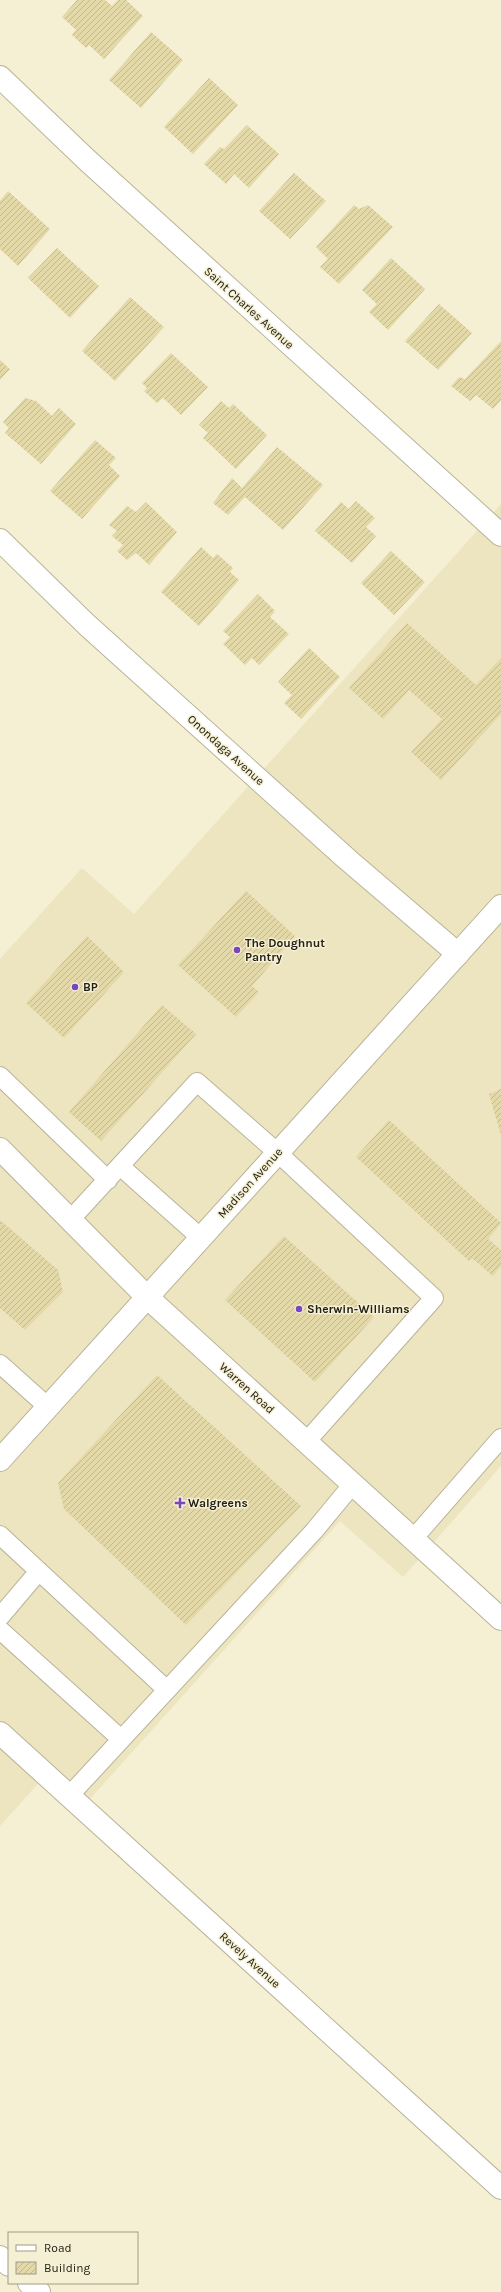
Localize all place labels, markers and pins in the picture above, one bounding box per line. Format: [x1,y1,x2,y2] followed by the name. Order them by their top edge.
[245,936,325,964] place label: The Doughnut Pantry
[232,945,242,955] marker: The Doughnut Pantry
[83,980,98,994] place label: BP
[70,982,80,992] marker: BP
[307,1302,409,1316] place label: Sherwin-Williams
[294,1304,304,1314] marker: Sherwin-Williams
[188,1496,248,1510] place label: Walgreens
[175,1498,185,1508] marker: Walgreens

